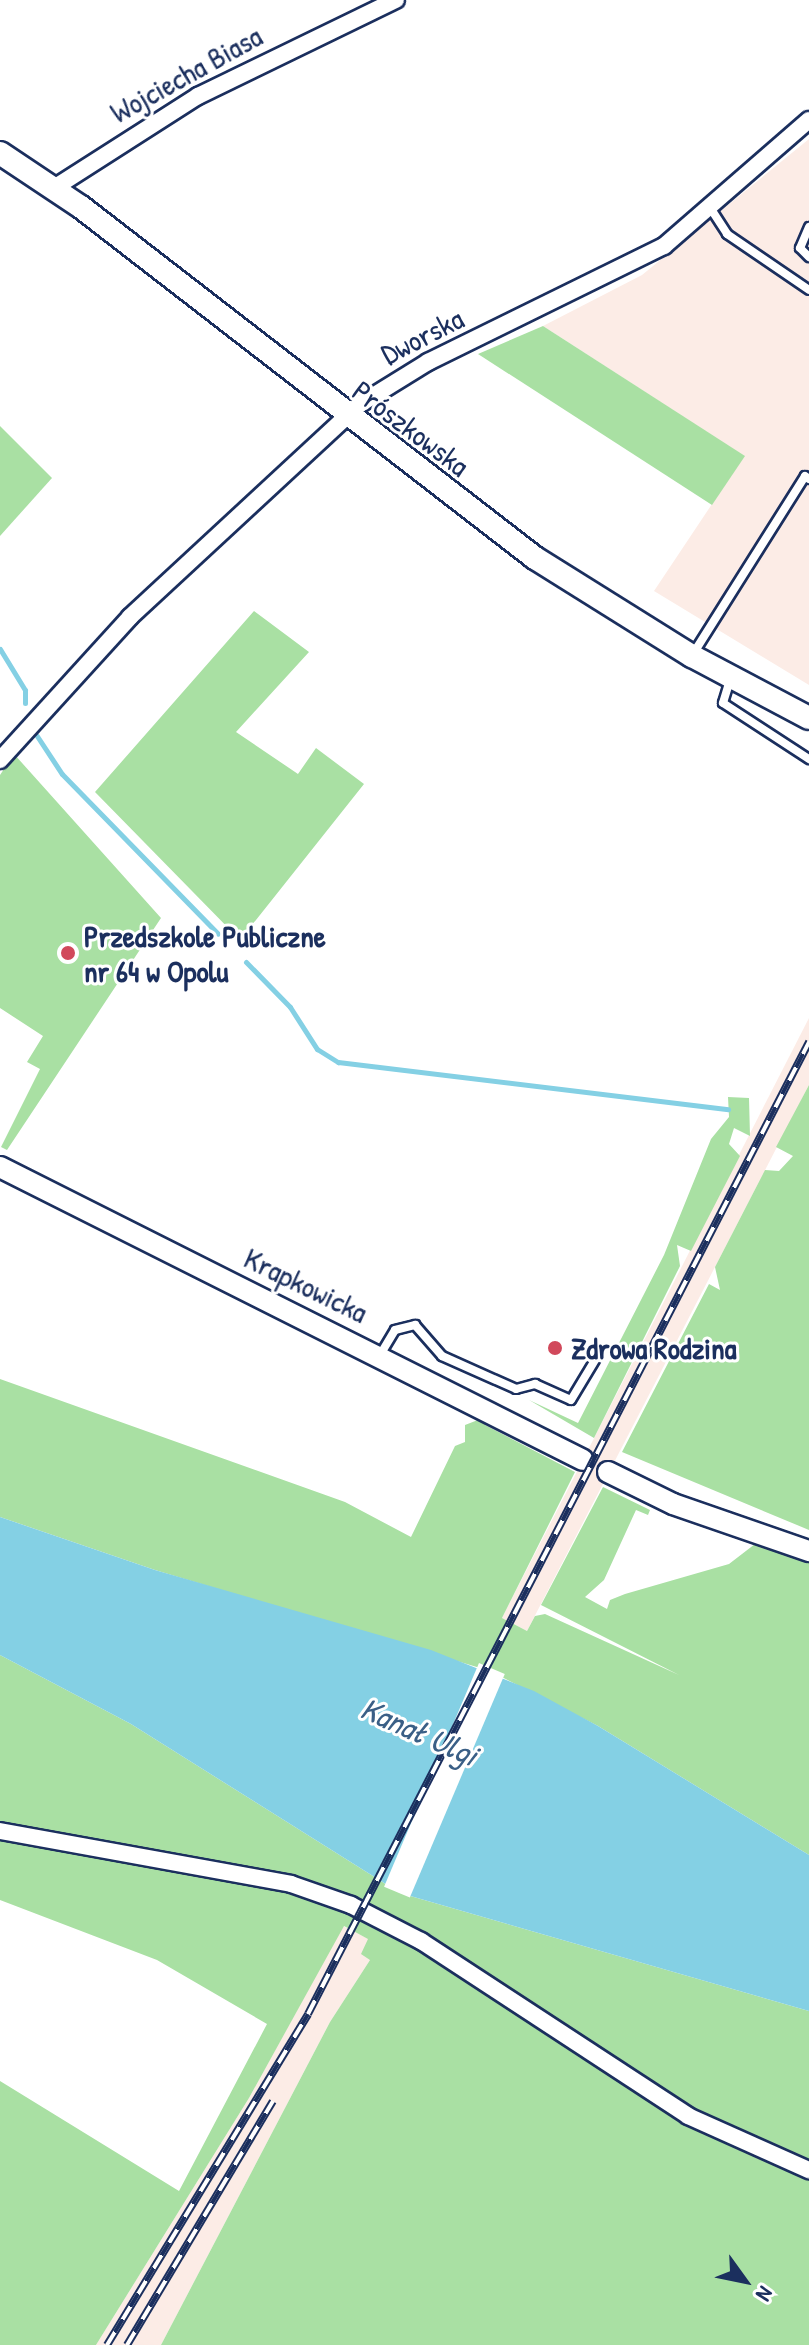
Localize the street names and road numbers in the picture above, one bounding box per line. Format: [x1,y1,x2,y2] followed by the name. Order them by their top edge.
[104,18,268,130] street label: Wojciecha Biasa
[375,300,469,372] street label: Dworska
[346,373,476,483] street label: Prószkowska
[238,1240,374,1330] street label: Krapkowicka

